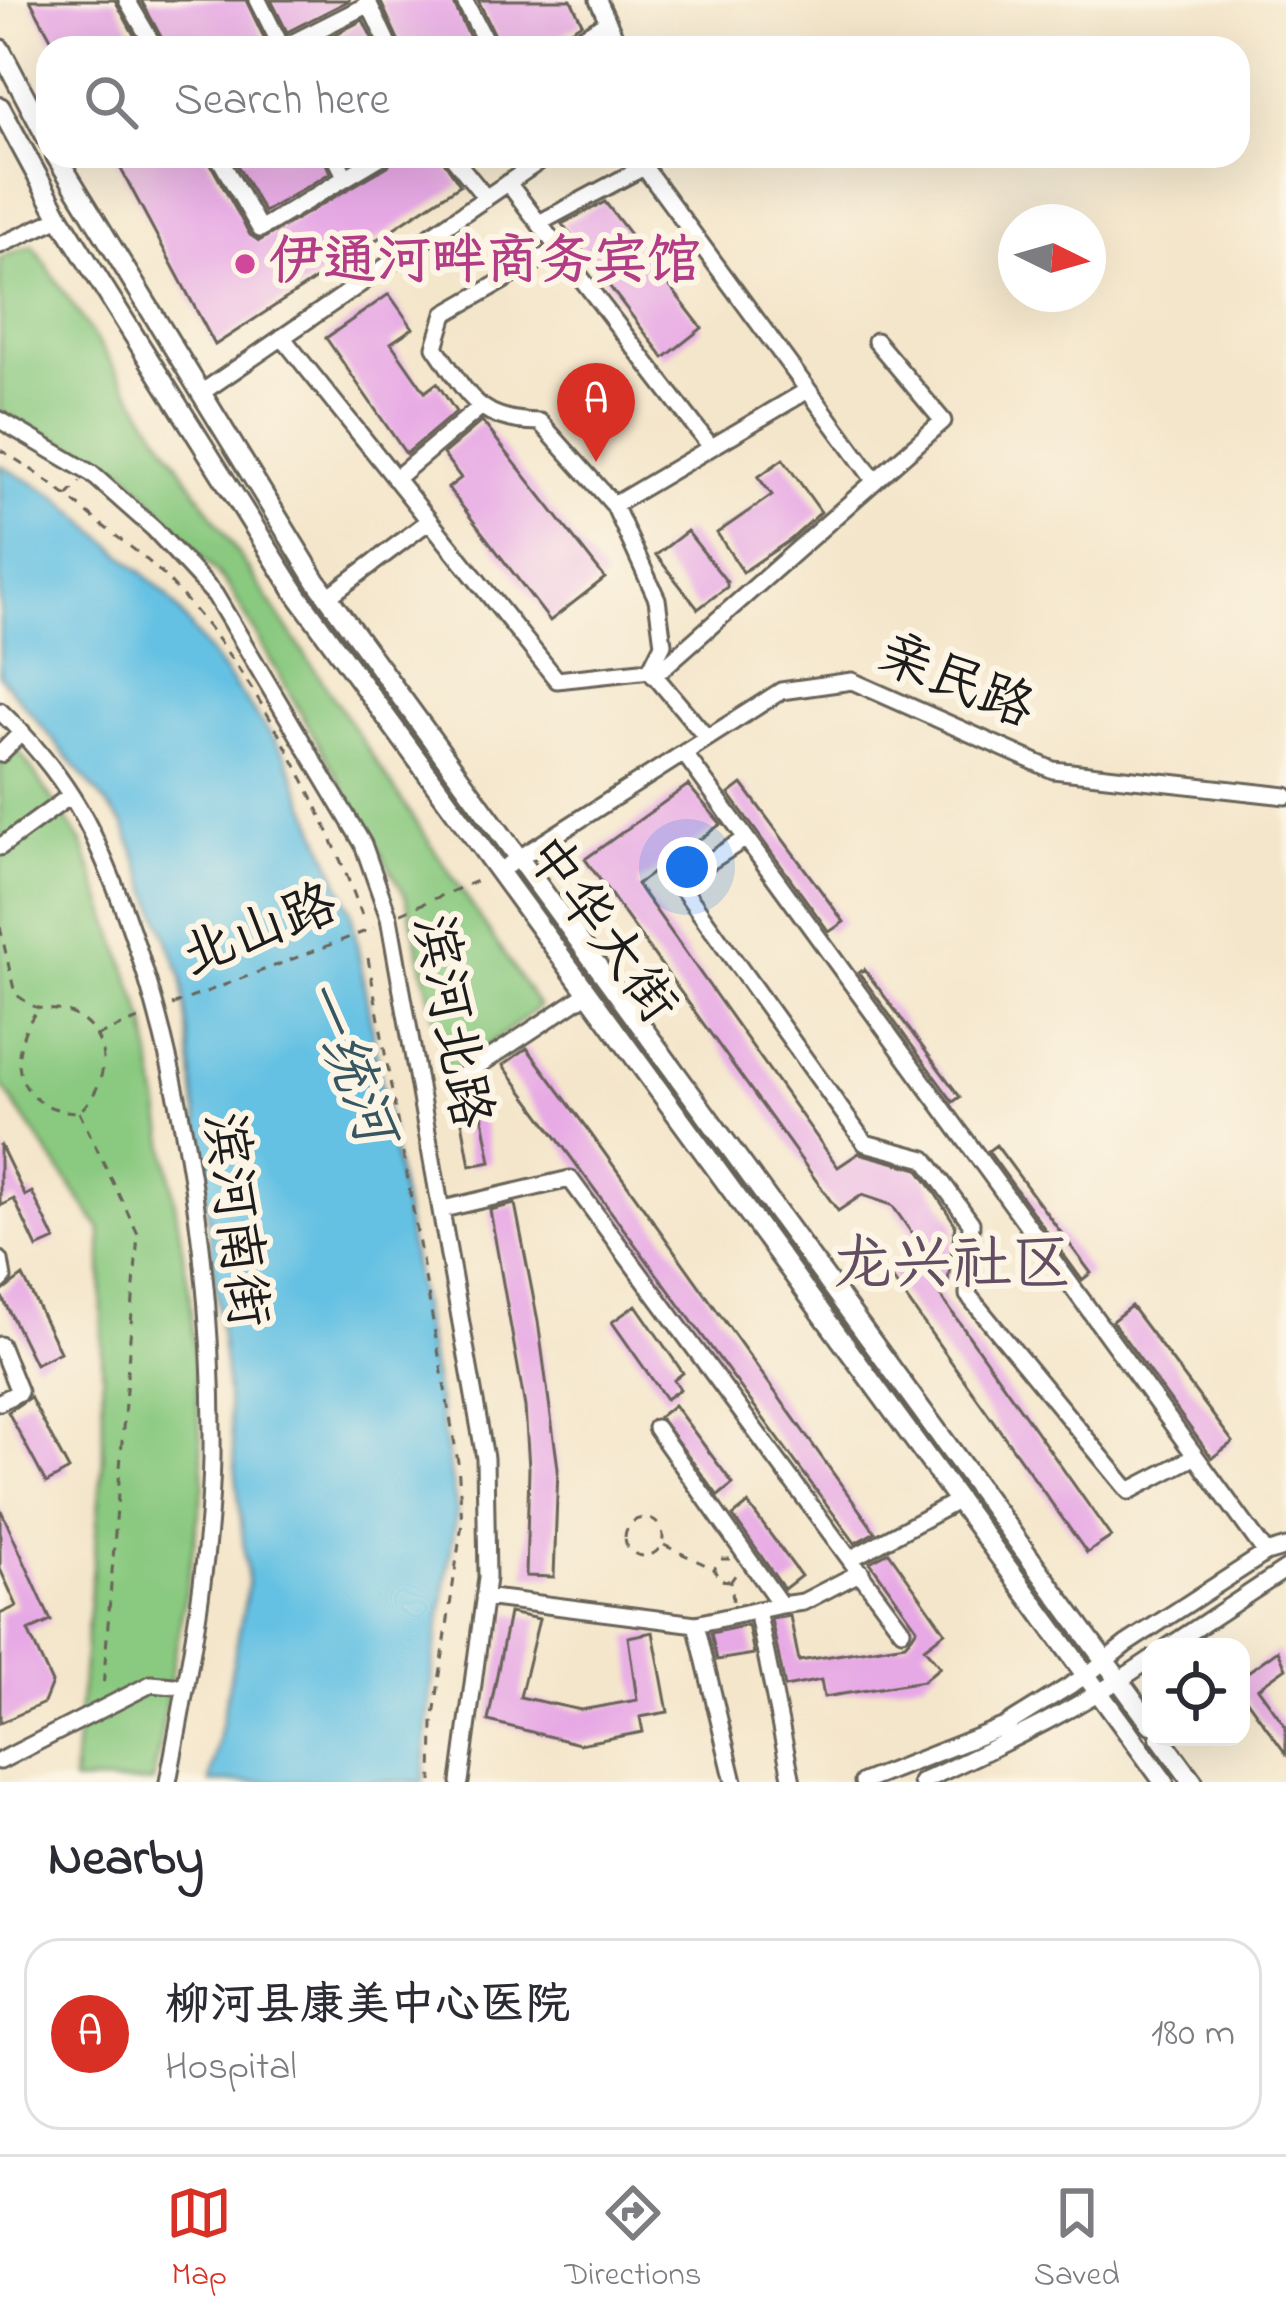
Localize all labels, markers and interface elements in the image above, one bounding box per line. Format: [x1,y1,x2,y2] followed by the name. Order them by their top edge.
[36,36,1250,168] search box
[78,69,144,135] icon: search
[174,69,390,135] text: Search here
[998,204,1106,312] north arrow
[269,225,701,303] place label: 伊通河畔商务宾馆
[232,251,258,277] marker: 伊通河畔商务宾馆
[557,363,635,462] pin: A
[865,617,1045,751] street label: 亲民路
[504,821,694,1041] street label: 中华大街
[657,837,717,897] your location
[170,868,350,998] street label: 北山路
[390,909,508,1135] street label: 滨河北路
[275,967,416,1164] water label: 一统河
[181,1108,285,1332] street label: 滨河南街
[832,1224,1072,1311] district label: 龙兴社区
[1142,1638,1250,1746] map controls
[1142,1638,1250,1746] button: locate
[48,1823,204,1898] text: Nearby
[165,1974,570,2040] text: 柳河县康美中心医院
[78,2006,102,2063] text: A
[1151,2006,1235,2063] text: 180 m
[165,2040,297,2097] text: Hospital
[166,2180,232,2300] tab: Map
[564,2180,701,2300] tab: Directions
[1034,2180,1120,2300] tab: Saved

